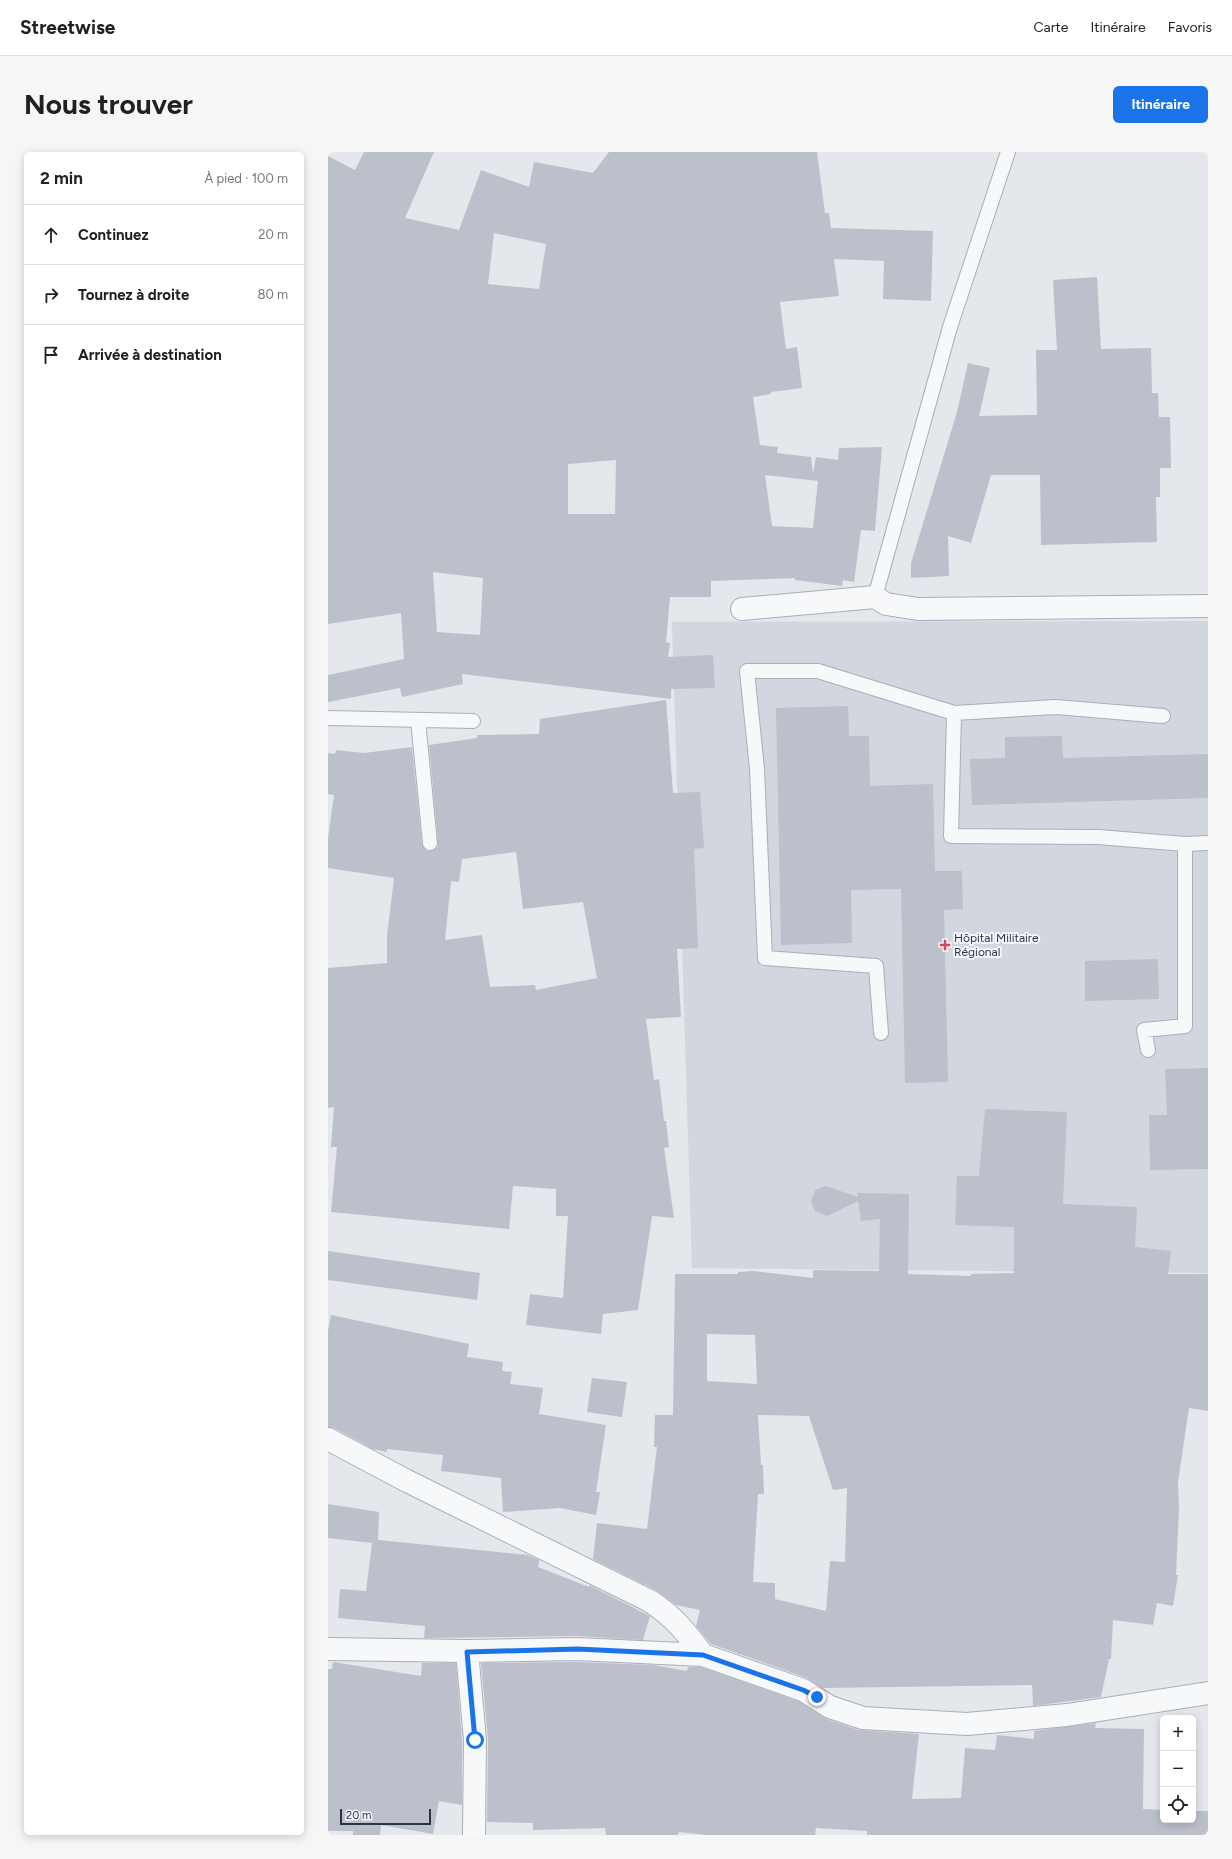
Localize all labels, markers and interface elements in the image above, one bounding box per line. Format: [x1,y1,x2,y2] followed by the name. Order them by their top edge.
[20,16,115,39] text: Streetwise
[1034,19,1068,36] text: Carte
[1090,19,1146,36] text: Itinéraire
[1168,19,1212,36] text: Favoris
[1113,86,1208,123] button: Itinéraire
[24,87,193,121] text: Nous trouver
[40,168,83,188] text: 2 min
[205,171,288,186] text: À pied · 100 m
[40,224,62,246] icon: ahead
[78,226,149,244] text: Continuez
[258,227,288,242] text: 20 m
[40,284,62,306] icon: right
[78,286,189,304] text: Tournez à droite
[257,287,288,302] text: 80 m
[40,344,62,366] icon: arrive
[78,346,222,364] text: Arrivée à destination
[954,931,1039,959] place label: Hôpital Militaire Régional
[939,939,951,951] marker: Hôpital Militaire Régional
[808,1688,826,1706] route end
[1160,1715,1196,1823] map controls
[1160,1715,1196,1751] button: +
[466,1731,484,1749] route start
[1160,1751,1196,1787] button: −
[1160,1787,1196,1823] button: locate
[340,1807,431,1826] scale bar
[346,1809,371,1822] text: 20 m

